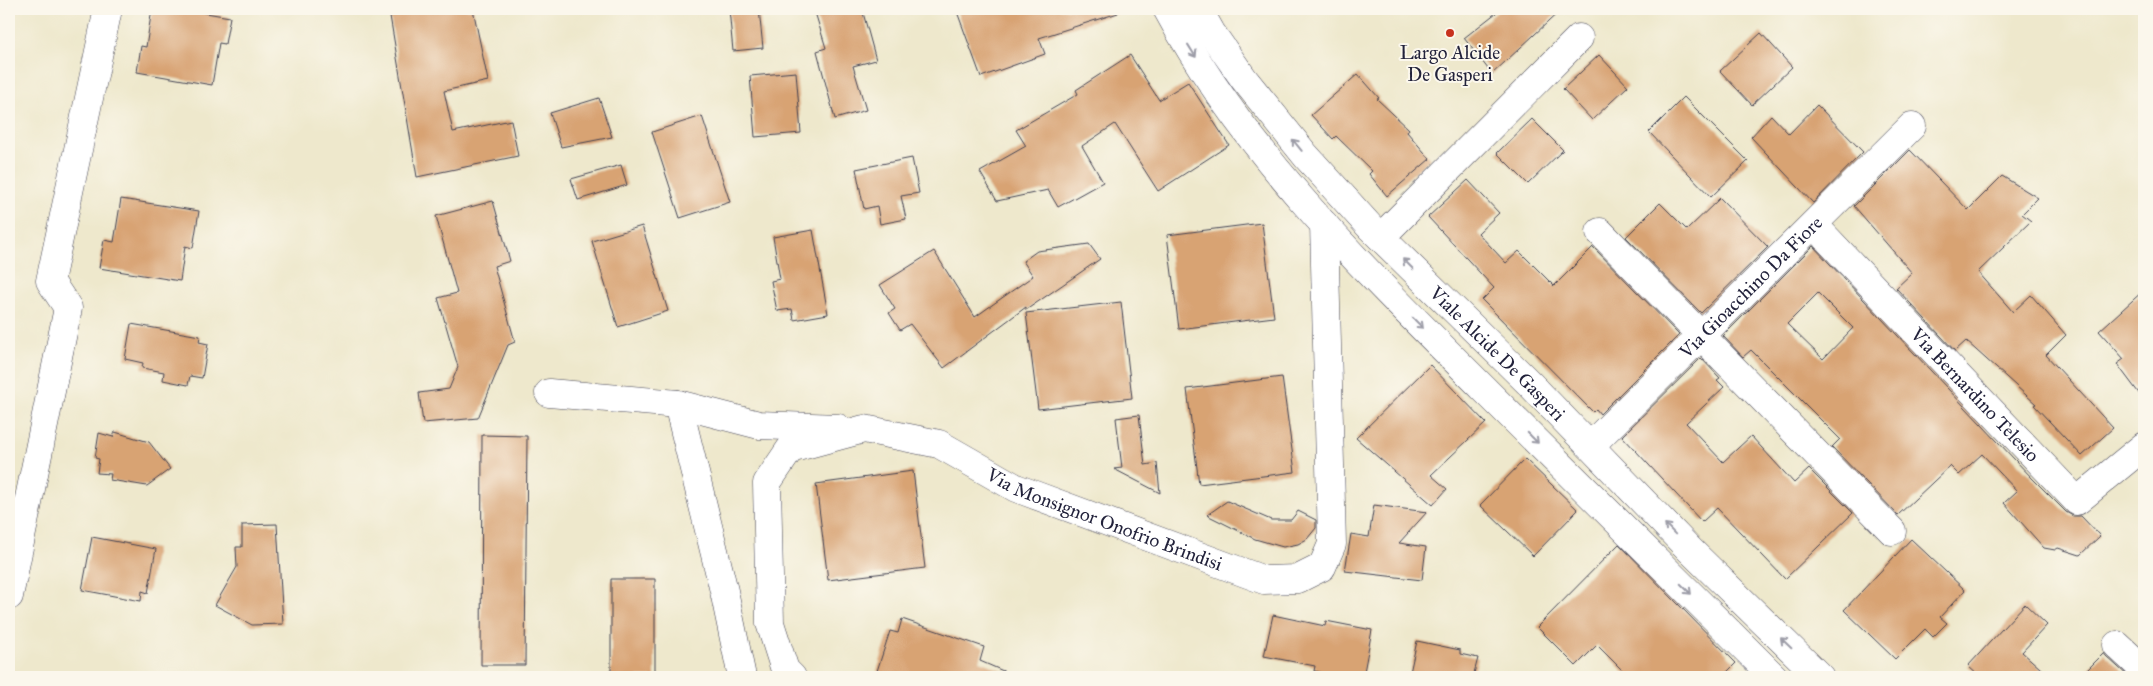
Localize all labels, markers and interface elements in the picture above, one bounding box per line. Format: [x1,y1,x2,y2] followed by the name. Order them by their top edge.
[1444,27,1456,39] marker: Largo Alcide De Gasperi
[1400,41,1500,86] place label: Largo Alcide De Gasperi
[1187,43,1197,57] one-way arrow
[1292,139,1303,152] one-way arrow
[1674,211,1827,364] street label: Via Gioacchino Da Fiore
[1402,258,1415,270] one-way arrow
[1424,281,1570,426] street label: Viale Alcide De Gasperi
[1412,317,1424,330] one-way arrow
[1905,322,2045,467] street label: Via Bernardino Telesio
[1527,432,1540,444] one-way arrow
[982,462,1226,576] street label: Via Monsignor Onofrio Brindisi
[1664,523,1676,535] one-way arrow
[1680,583,1692,596] one-way arrow
[1779,637,1792,649] one-way arrow

